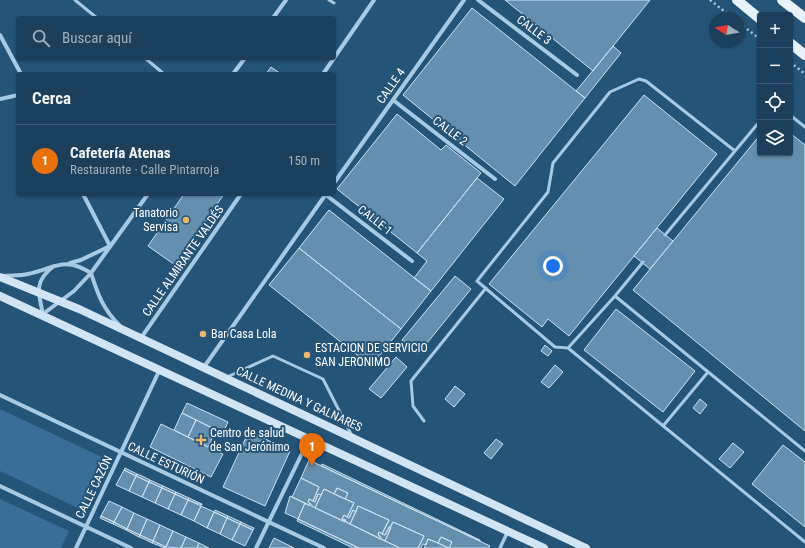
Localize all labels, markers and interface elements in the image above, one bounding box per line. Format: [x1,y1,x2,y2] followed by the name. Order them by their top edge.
[514,12,554,48] street label: CALLE 3
[709,12,745,48] north arrow
[757,12,793,156] map controls
[757,12,793,48] button: +
[16,16,336,60] search box
[30,27,52,49] icon: search
[62,29,132,47] text: Buscar aquí
[757,48,793,84] button: −
[374,66,408,106] street label: CALLE 4
[757,84,793,120] button: locate
[32,88,71,108] text: Cerca
[430,113,470,149] street label: CALLE 2
[757,120,793,156] button: layers
[70,144,171,162] text: Cafetería Atenas
[42,153,48,168] text: 1
[288,153,320,168] text: 150 m
[70,162,219,177] text: Restaurante · Calle Pintarroja
[139,202,227,319] street label: CALLE ALMIRANTE VALDÉS
[355,202,395,238] street label: CALLE 1
[133,206,178,234] place label: Tanatorio Servisa
[181,215,191,225] marker: Tanatorio Servisa
[543,256,563,276] your location
[211,327,277,341] place label: Bar Casa Lola
[198,329,208,339] marker: Bar Casa Lola
[315,341,428,369] place label: ESTACION DE SERVICIO SAN JERONIMO
[302,350,312,360] marker: ESTACION DE SERVICIO SAN JERONIMO
[234,364,364,434] street label: CALLE MEDINA Y GALNARES
[210,426,289,454] place label: Centro de salud de San Jerónimo
[299,433,325,466] pin: 1
[195,434,207,446] marker: Centro de salud de San Jerónimo
[125,438,207,487] street label: CALLE ESTURIÓN
[72,453,115,521] street label: CALLE CAZÓN

